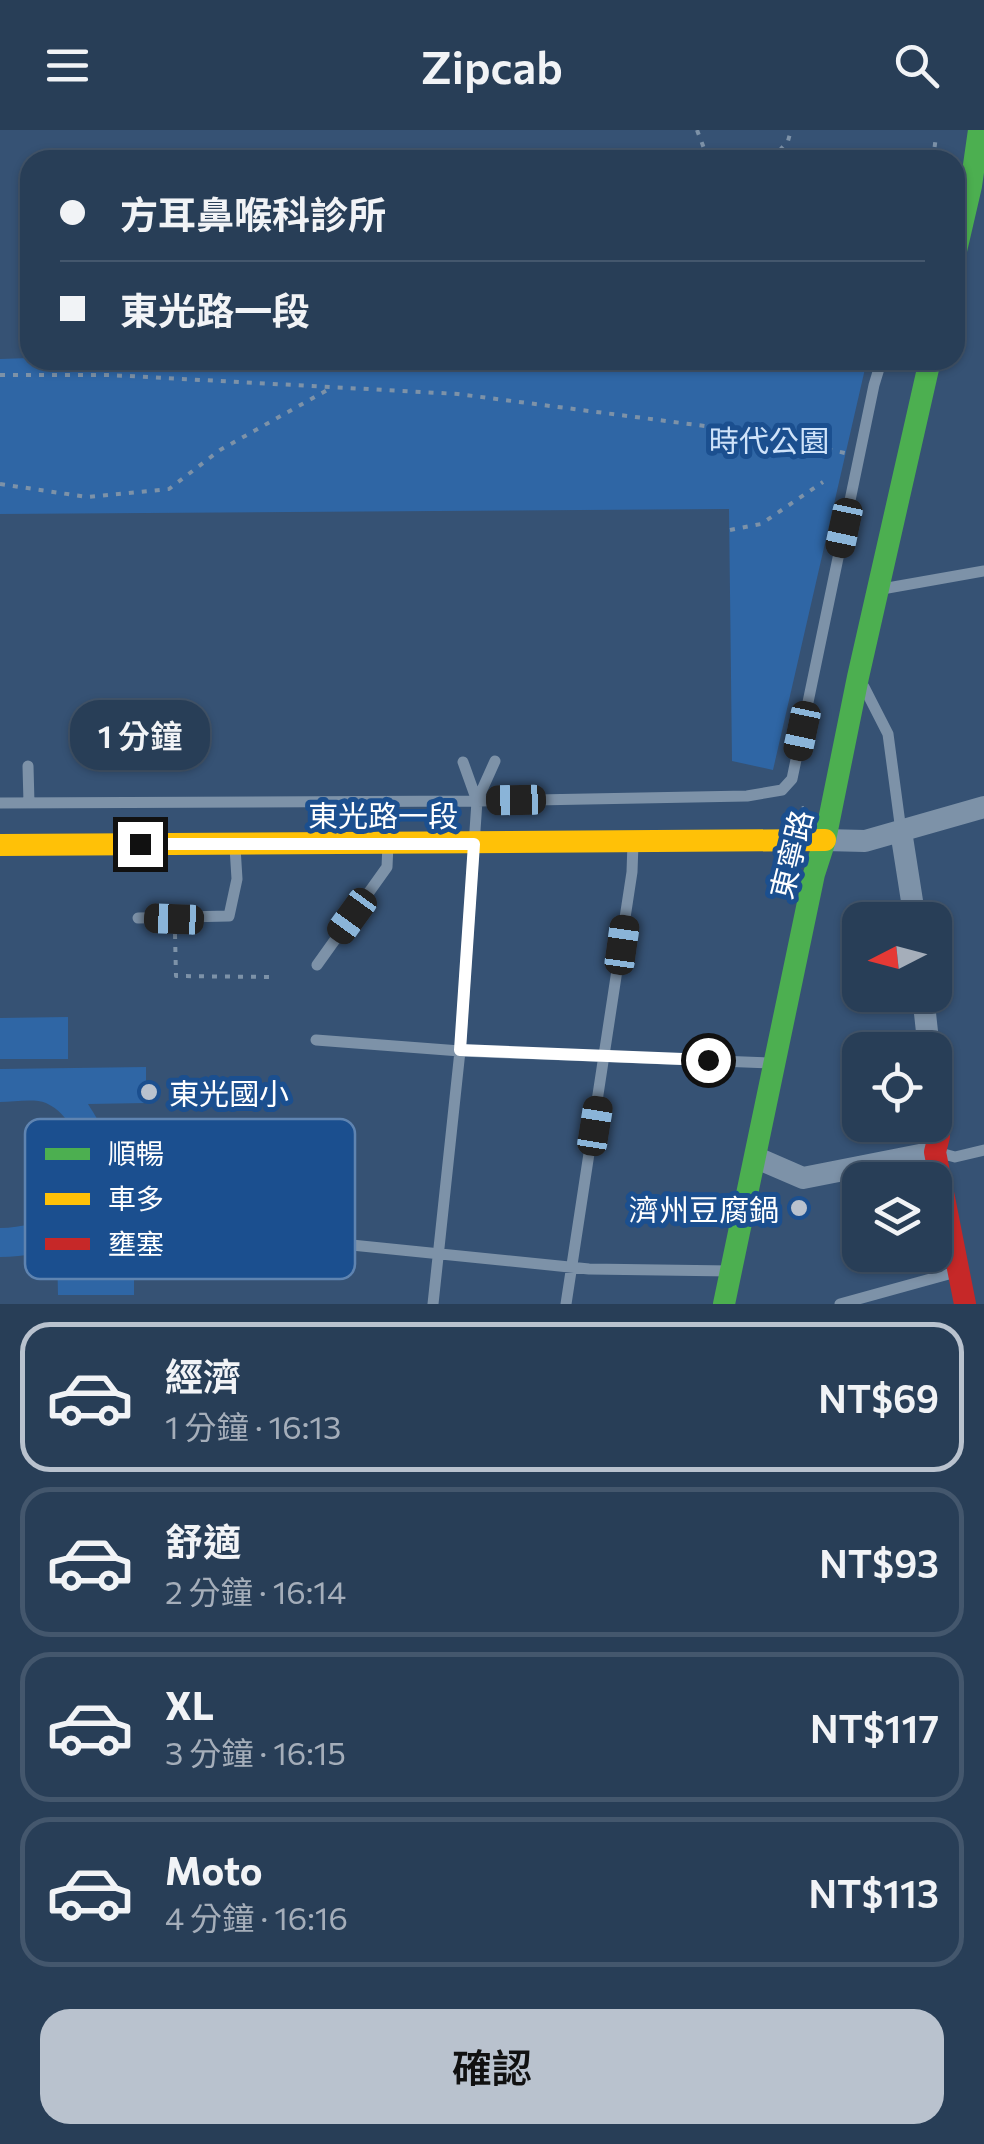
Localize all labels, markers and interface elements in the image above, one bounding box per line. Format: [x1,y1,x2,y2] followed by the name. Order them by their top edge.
[40,38,95,93] icon: menu
[421,38,563,93] text: Zipcab
[889,38,944,93] icon: search
[120,190,386,237] text: 方耳鼻喉科診所
[120,286,310,333] text: 東光路一段
[709,421,829,458] park label: 時代公園
[823,496,865,560] car
[70,699,210,769] callout: 1 分鐘
[781,699,823,763] car
[98,715,182,755] text: 1 分鐘
[486,784,546,816] car
[308,796,458,833] street label: 東光路一段
[761,806,819,902] street label: 東寧路
[118,822,163,867] route end
[322,883,382,949] car
[842,902,952,1012] north arrow
[842,902,952,1272] map controls
[143,903,205,935] car
[603,913,641,977] car
[842,1032,952,1142] button: locate
[686,1038,731,1083] route start
[169,1074,289,1111] place label: 東光國小
[138,1081,160,1103] marker: 東光國小
[575,1094,615,1158] car
[25,1119,355,1279] legend
[108,1136,164,1170] text: 順暢
[842,1162,952,1272] button: layers
[108,1181,164,1215] text: 車多
[629,1190,779,1227] place label: 濟州豆腐鍋
[788,1197,810,1219] marker: 濟州豆腐鍋
[108,1226,164,1260] text: 壅塞
[45,1352,135,1442] icon: car
[165,1352,241,1399] text: 經濟
[818,1374,939,1421] text: NT$69
[165,1406,341,1446] text: 1 分鐘 · 16:13
[45,1517,135,1607] icon: car
[165,1517,241,1564] text: 舒適
[819,1539,939,1586] text: NT$93
[165,1571,346,1611] text: 2 分鐘 · 16:14
[165,1681,214,1728] text: XL
[45,1682,135,1772] icon: car
[810,1704,939,1751] text: NT$117
[165,1732,346,1772] text: 3 分鐘 · 16:15
[165,1846,263,1893] text: Moto
[45,1847,135,1937] icon: car
[809,1869,939,1916] text: NT$113
[165,1897,348,1937] text: 4 分鐘 · 16:16
[40,2009,944,2124] button: 確認

